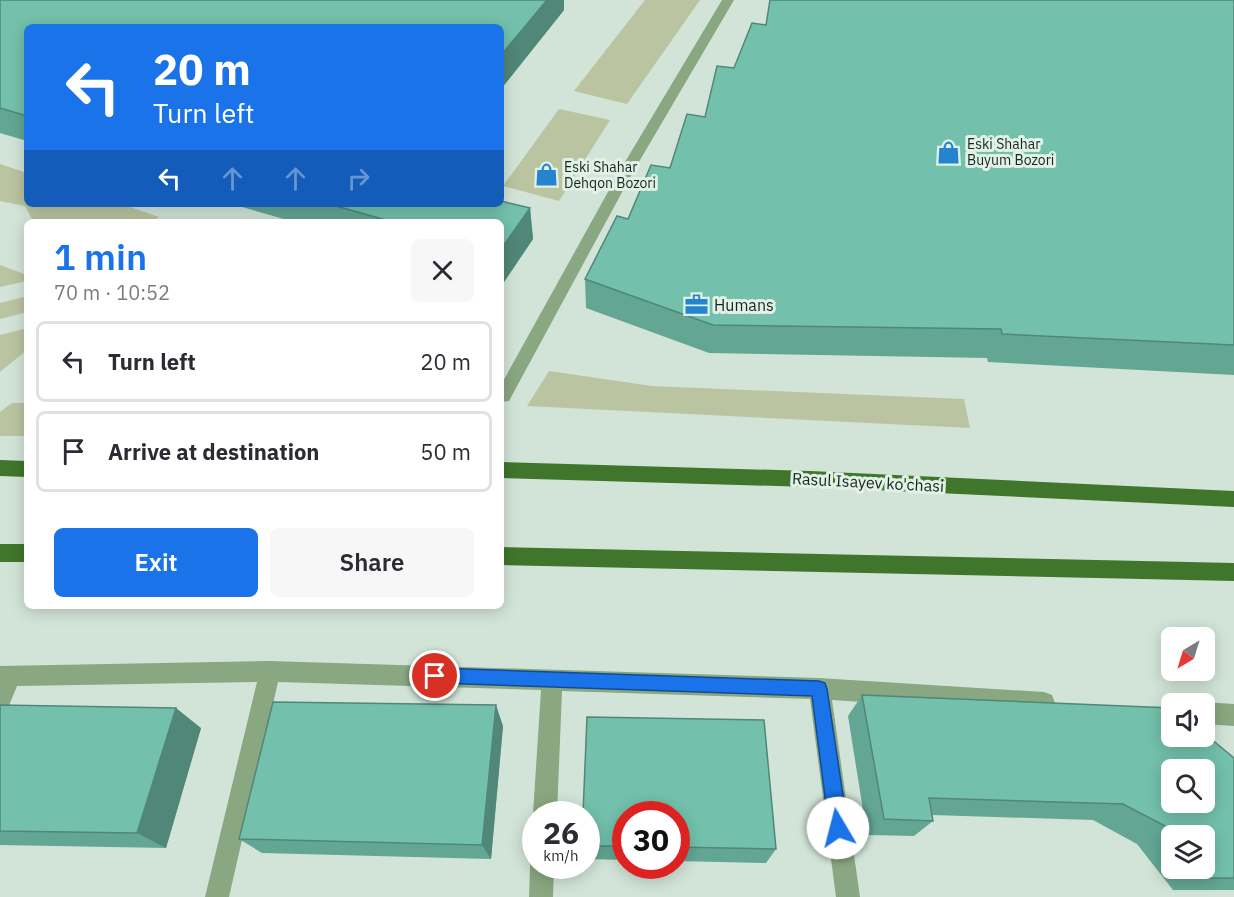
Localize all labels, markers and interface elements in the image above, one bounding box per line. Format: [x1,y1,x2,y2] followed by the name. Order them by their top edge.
[153,42,251,97] text: 20 m
[54,48,132,126] icon: left
[153,95,254,130] text: Turn left
[967,135,1054,169] place label: Eski Shahar Buyum Bozori
[936,139,962,165] shop icon: Eski Shahar Buyum Bozori
[564,158,656,192] place label: Eski Shahar Dehqon Bozori
[153,162,186,195] icon: left
[216,162,249,195] icon: ahead
[279,162,312,195] icon: ahead
[342,162,375,195] icon: right
[533,162,559,188] shop icon: Eski Shahar Dehqon Bozori
[54,233,147,280] text: 1 min
[411,239,474,302] button: close
[54,279,170,306] text: 70 m · 10:52
[683,292,709,318] office icon: Humans
[714,295,774,315] place label: Humans
[57,345,90,378] icon: left
[108,347,196,376] text: Turn left
[420,347,471,376] text: 20 m
[57,435,90,468] icon: arrive
[108,437,319,466] text: Arrive at destination
[420,437,471,466] text: 50 m
[791,468,945,496] street label: Rasul Isayev ko'chasi
[54,528,258,597] button: Exit
[270,528,474,597] button: Share
[1161,627,1215,681] north arrow
[1161,627,1215,879] map controls
[409,650,460,701] pin
[418,659,451,692] icon: arrive
[1161,693,1215,747] button: sound
[1161,759,1215,813] button: search
[806,796,870,860] position arrow
[612,801,690,879] speed limit sign: 30
[543,813,579,852] text: 26
[1161,825,1215,879] button: layers
[543,846,579,865] text: km/h

